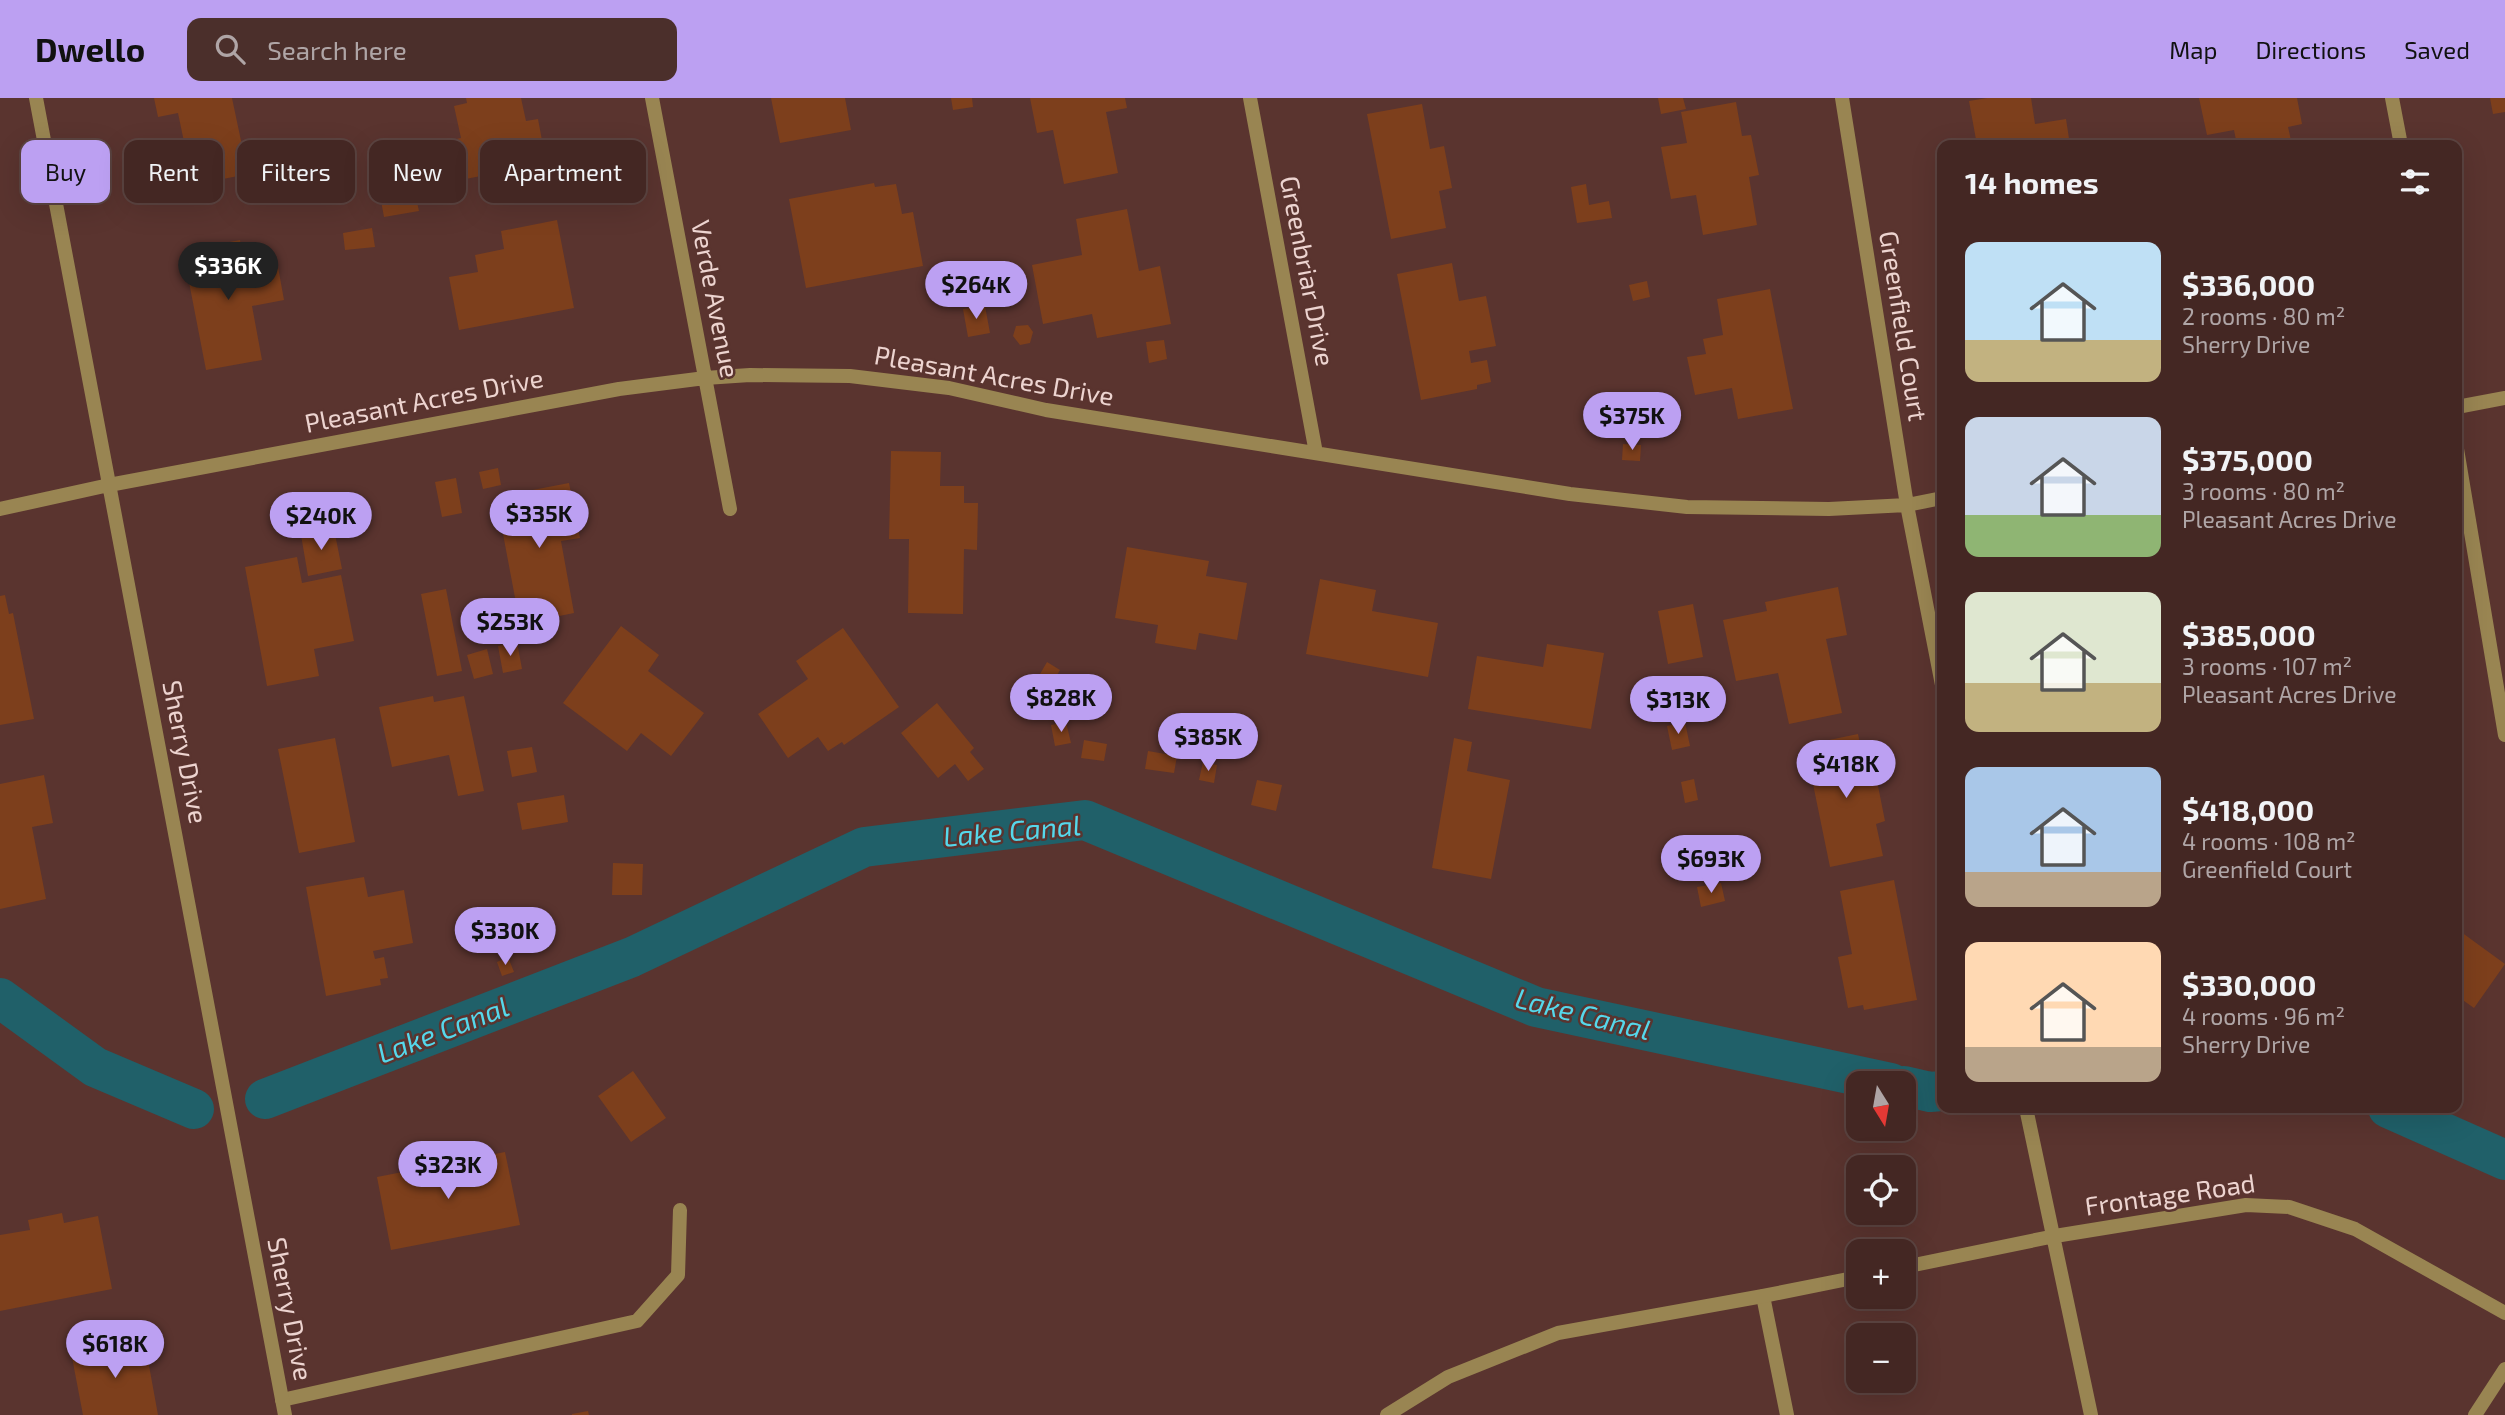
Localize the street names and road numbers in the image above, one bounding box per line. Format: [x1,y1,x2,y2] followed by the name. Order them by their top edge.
[1275,173,1342,368] street label: Greenbriar Drive
[686,217,747,380] street label: Verde Avenue
[1874,228,1935,423] street label: Greenfield Court
[872,338,1116,411] street label: Pleasant Acres Drive
[302,361,546,438] street label: Pleasant Acres Drive
[157,677,216,826] street label: Sherry Drive
[2083,1166,2257,1221] street label: Frontage Road
[262,1234,321,1383] street label: Sherry Drive

